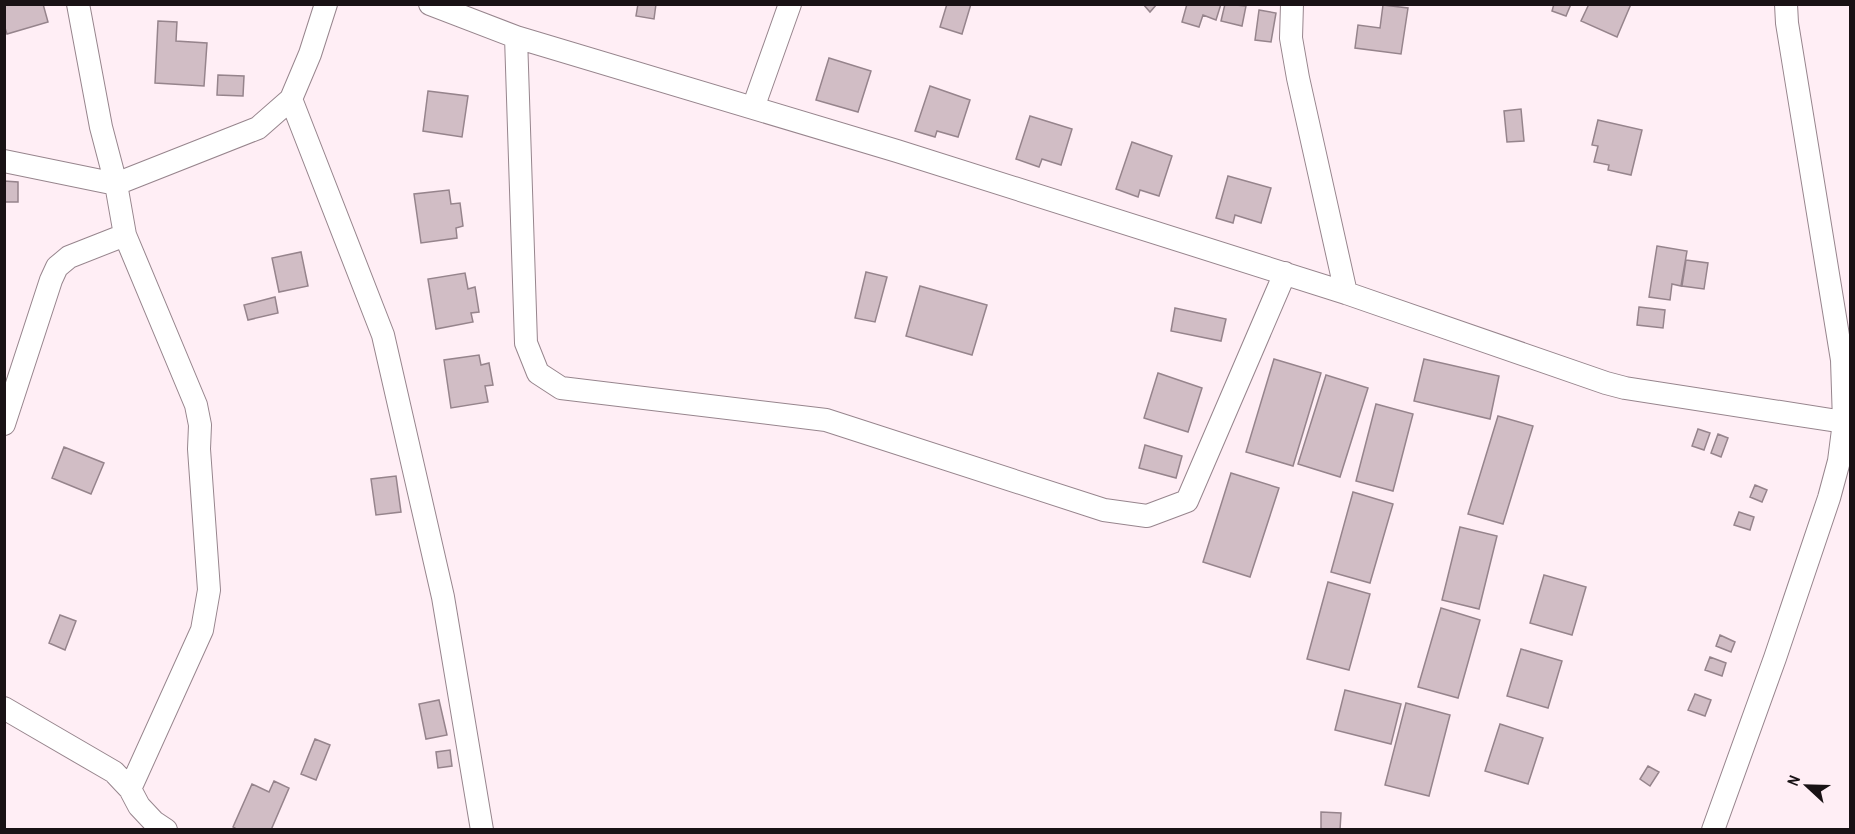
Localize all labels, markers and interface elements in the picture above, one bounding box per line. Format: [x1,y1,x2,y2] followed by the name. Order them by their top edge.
[1777,756,1837,816] north arrow
[1781,772,1805,789] text: N

